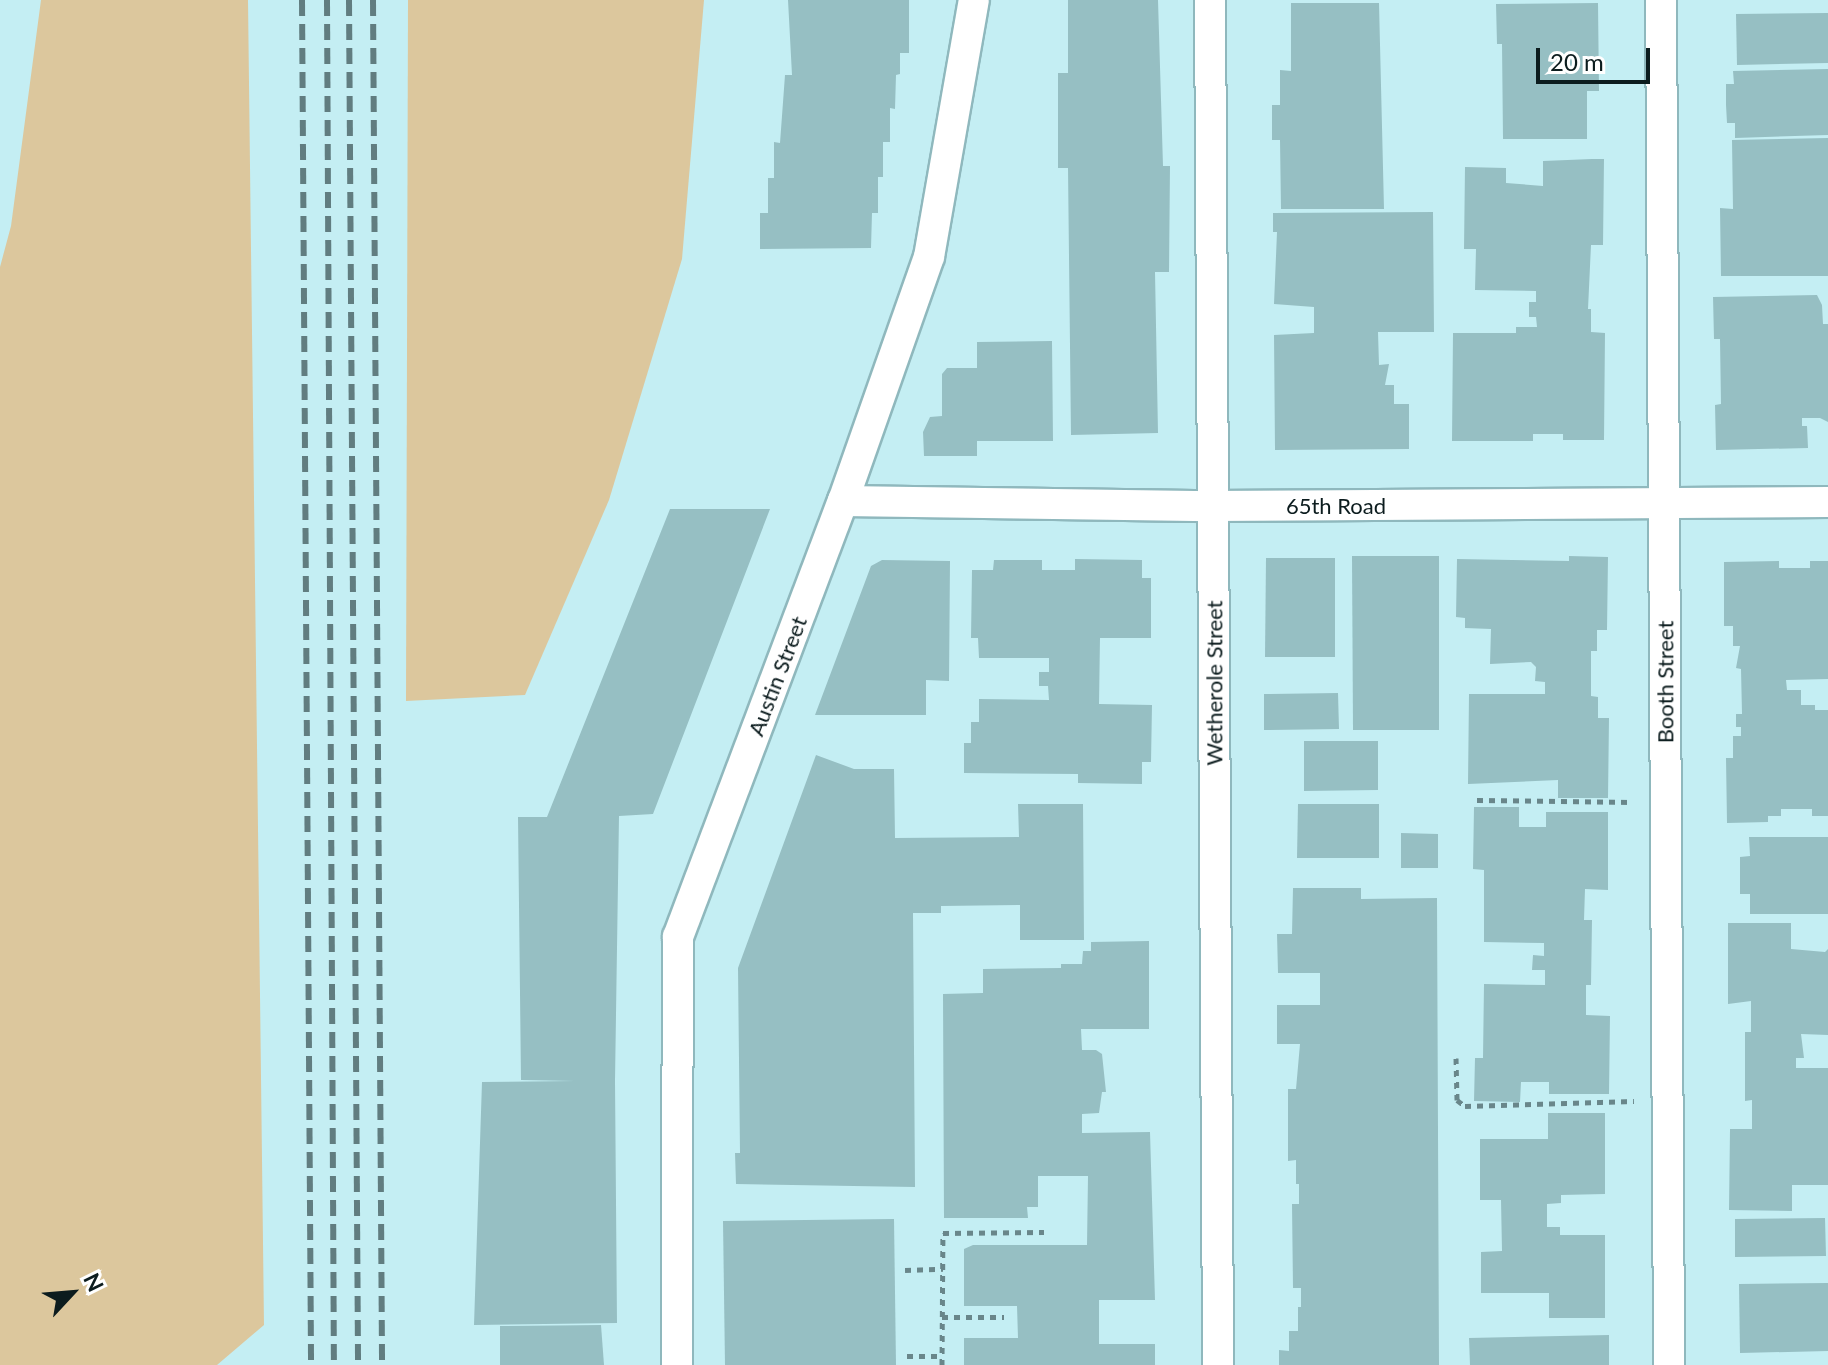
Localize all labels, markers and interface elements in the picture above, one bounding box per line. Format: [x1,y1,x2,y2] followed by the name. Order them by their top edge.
[1540,32,1654,82] scale bar
[1550,47,1604,76] text: 20 m
[1286,493,1386,519] street label: 65th Road
[1201,600,1227,766] street label: Wetherole Street
[742,613,812,739] street label: Austin Street
[1652,621,1678,743] street label: Booth Street
[32,1253,112,1333] north arrow
[78,1269,110,1296] text: N

